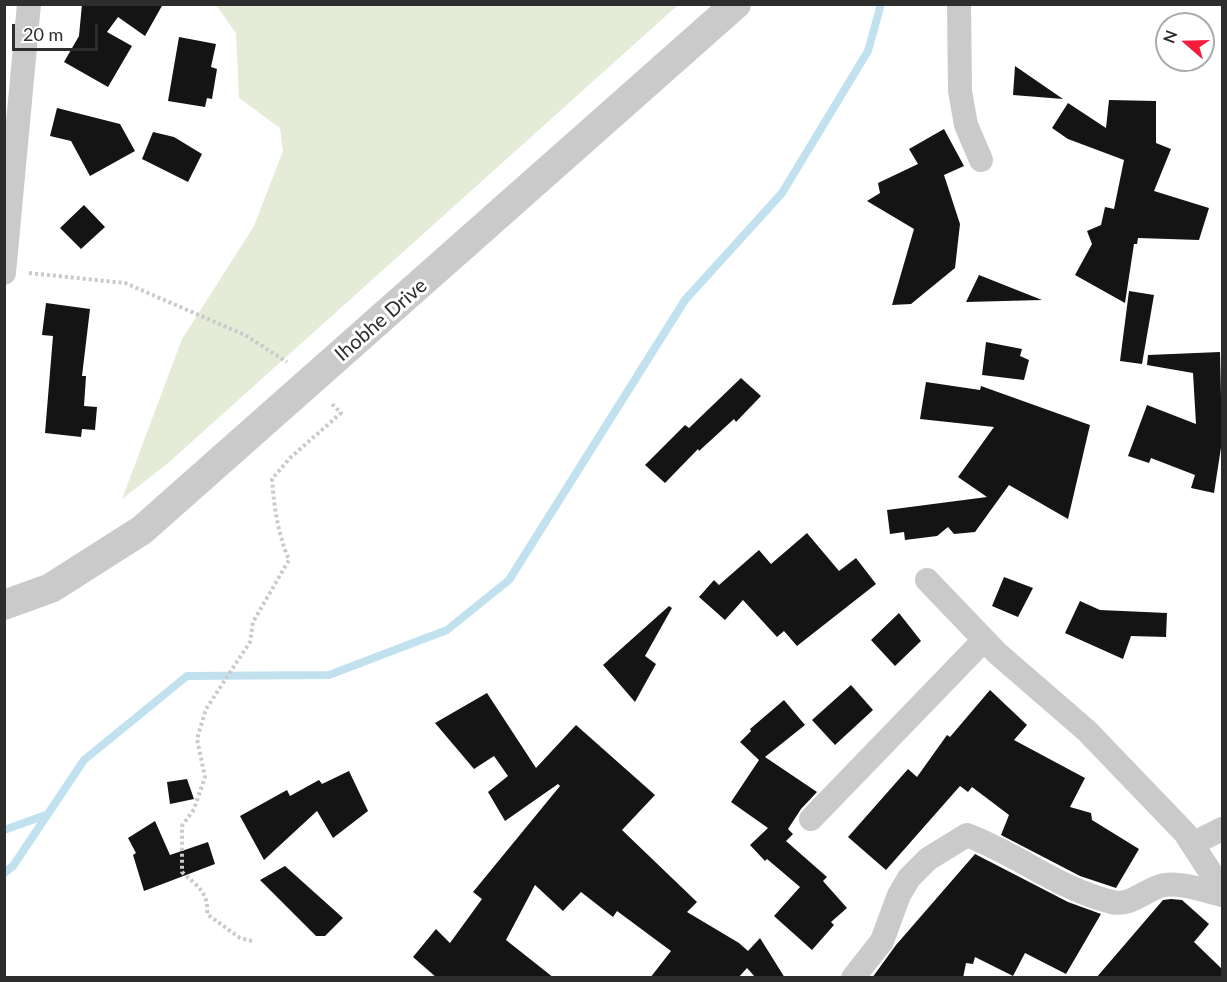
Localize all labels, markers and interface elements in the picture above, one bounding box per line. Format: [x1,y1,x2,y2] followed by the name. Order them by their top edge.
[15,12,100,50] scale bar
[1155,12,1215,72] north arrow
[23,23,63,45] text: 20 m
[1158,27,1181,45] text: N
[330,274,432,366] street label: Ihobhe Drive

